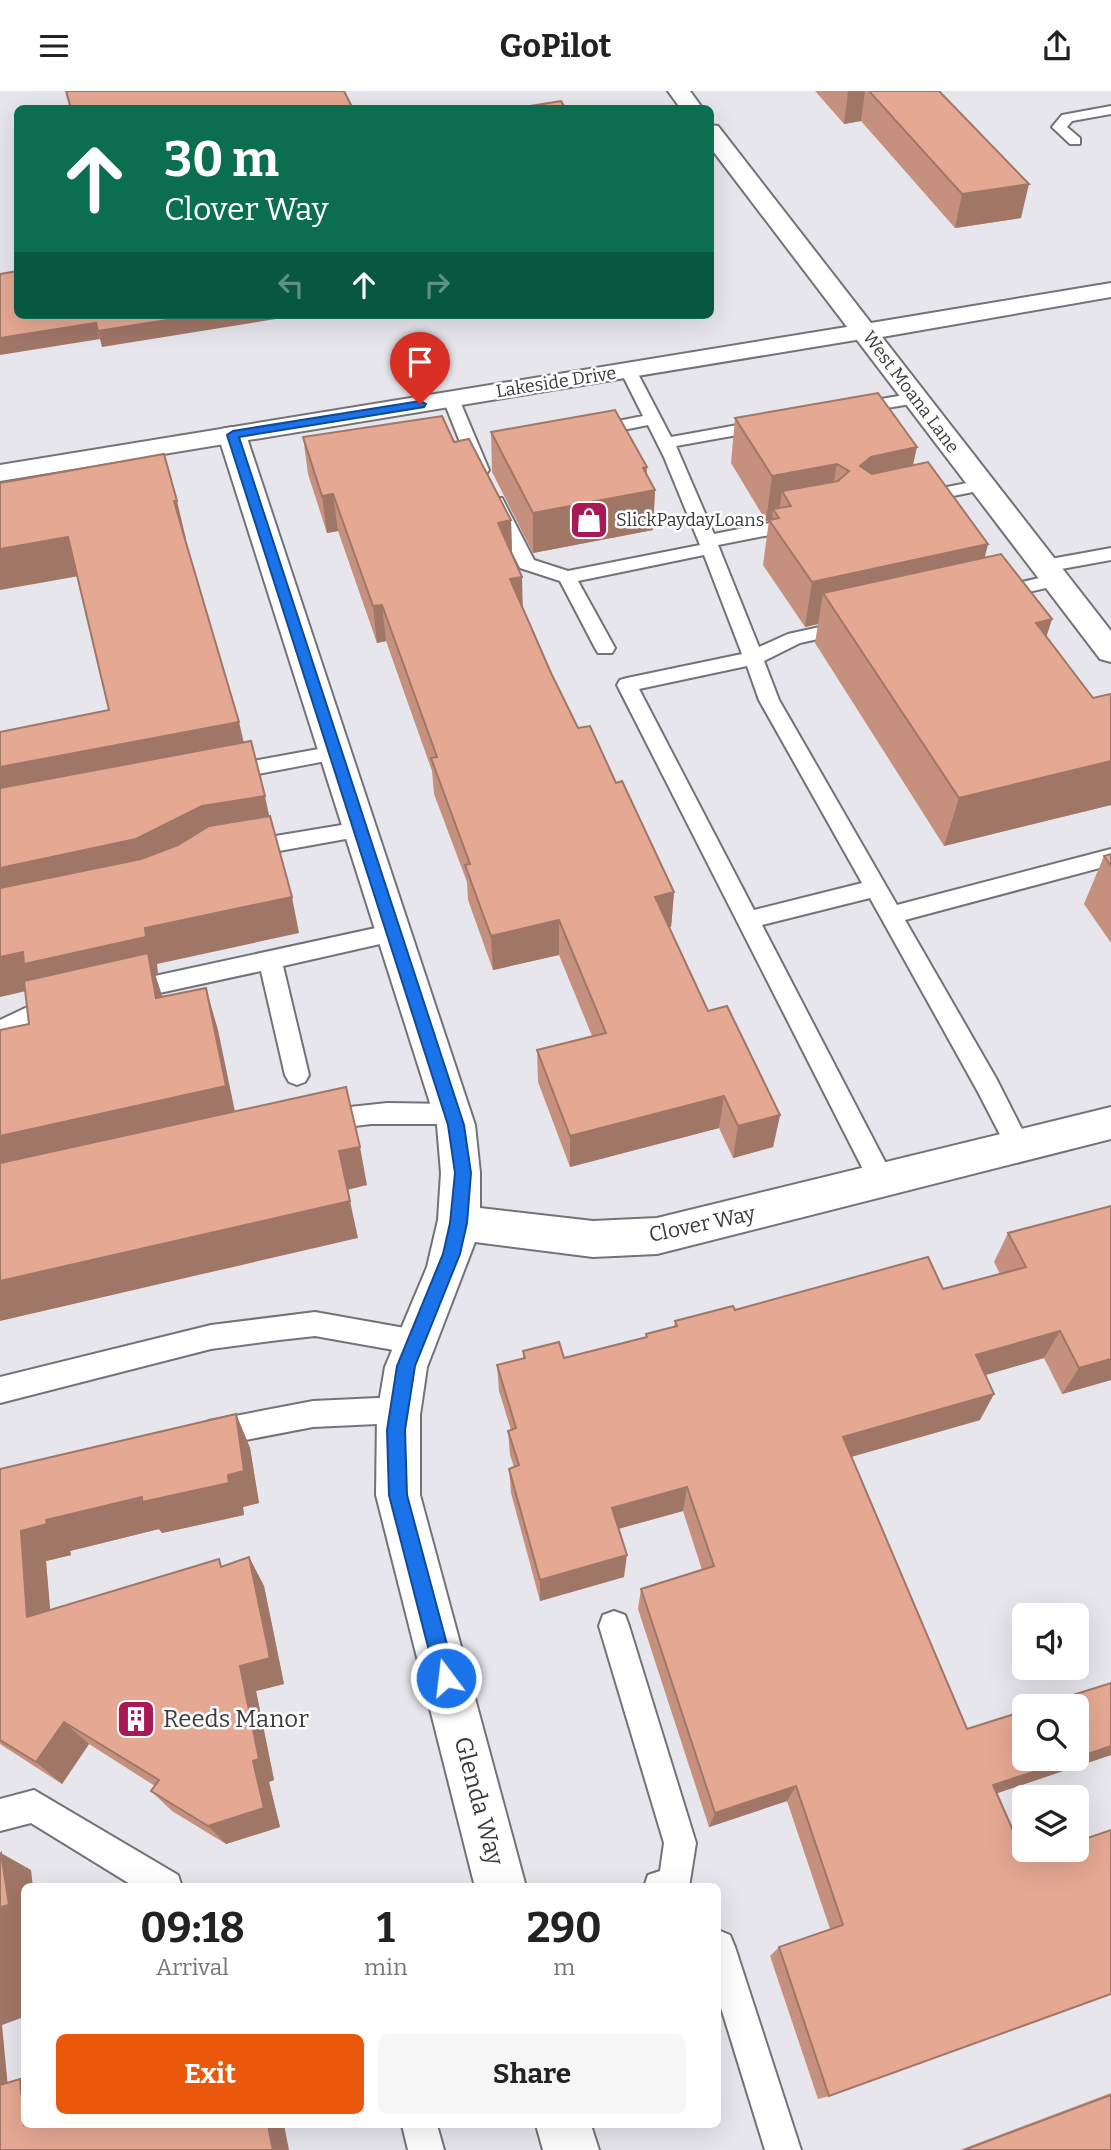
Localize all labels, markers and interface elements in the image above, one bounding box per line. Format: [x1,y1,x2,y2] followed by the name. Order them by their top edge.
[35,27,73,65] icon: menu
[499,27,612,65] text: GoPilot
[1038,27,1076,65] icon: share
[164,130,279,189] text: 30 m
[49,133,140,224] icon: ahead
[164,190,329,228] text: Clover Way
[272,266,310,304] icon: left
[345,266,383,304] icon: ahead
[418,266,456,304] icon: right
[858,327,964,457] street label: West Moana Lane
[390,332,450,404] pin
[401,343,439,381] icon: arrive
[494,362,618,402] street label: Lakeside Drive
[568,499,610,541] shop icon: SlickPaydayLoans
[616,509,764,531] place label: SlickPaydayLoans
[646,1200,758,1248] street label: Clover Way
[1012,1603,1089,1862] map controls
[1012,1603,1089,1680] button: sound
[409,1641,483,1715] position arrow
[1012,1694,1089,1771] button: search
[115,1698,157,1740] building icon: Reeds Manor
[163,1705,309,1733] place label: Reeds Manor
[448,1734,510,1869] street label: Glenda Way
[1012,1785,1089,1862] button: layers
[140,1903,245,1953] text: 09:18
[377,1903,395,1953] text: 1
[527,1903,602,1953] text: 290
[156,1953,229,1981] text: Arrival
[364,1953,407,1981] text: min
[553,1953,575,1981] text: m
[56,2034,364,2114] button: Exit
[378,2034,686,2114] button: Share

